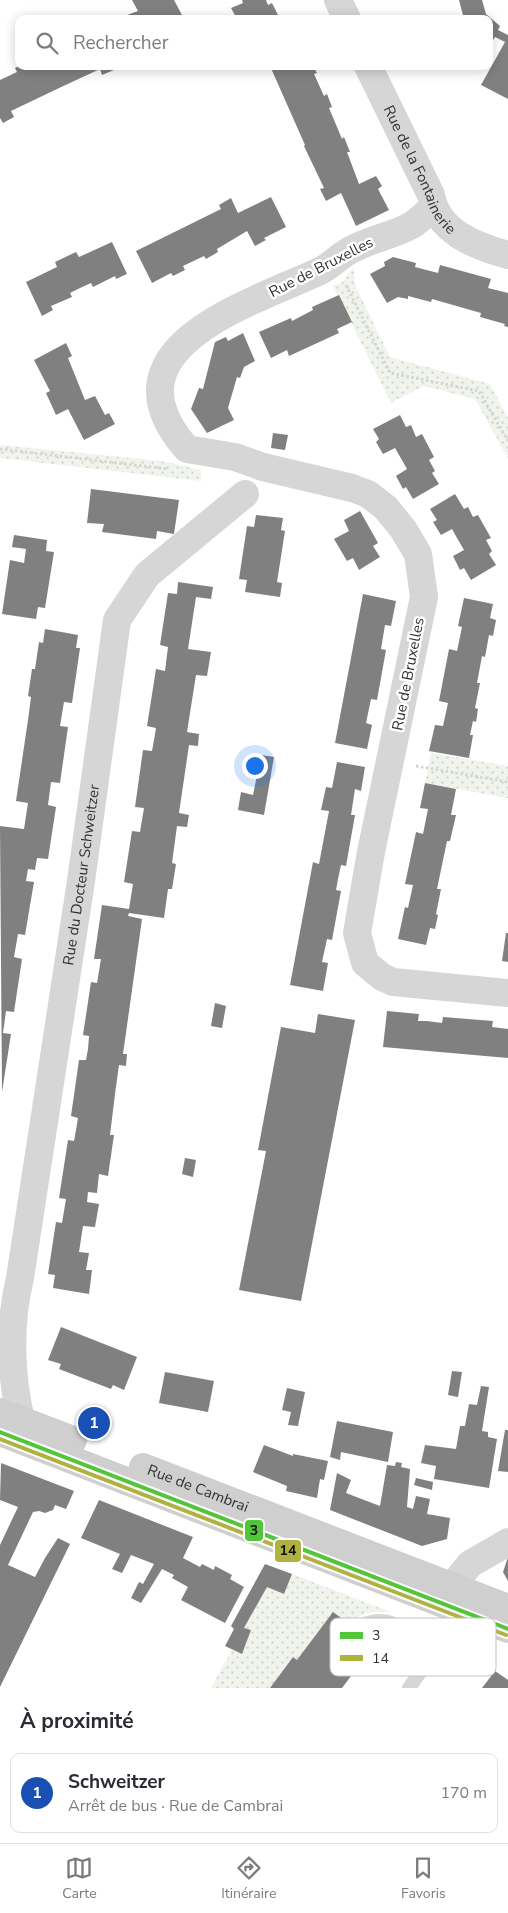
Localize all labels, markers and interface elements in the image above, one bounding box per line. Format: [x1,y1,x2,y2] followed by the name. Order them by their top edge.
[15,15,493,70] search box
[33,29,61,57] icon: search
[73,30,168,56] text: Rechercher
[379,102,460,239] street label: Rue de la Fontainerie
[265,232,377,302] street label: Rue de Bruxelles
[387,616,429,732] street label: Rue de Bruxelles
[242,753,268,779] your location
[58,783,104,967] street label: Rue du Docteur Schweitzer
[78,1404,110,1442] pin: 1
[145,1460,252,1517] street label: Rue de Cambrai
[244,1519,264,1542] line badge: 3
[250,1521,258,1540] text: 3
[274,1539,302,1563] line badge: 14
[280,1541,297,1560] text: 14
[330,1618,496,1676] legend
[372,1626,380,1645] text: 3
[372,1649,389,1668] text: 14
[20,1707,134,1735] text: À proximité
[68,1769,165,1795] text: Schweitzer
[32,1782,42,1804] text: 1
[440,1782,487,1804] text: 170 m
[68,1795,283,1817] text: Arrêt de bus · Rue de Cambrai
[62,1854,97,1903] tab: Carte
[221,1854,276,1903] tab: Itinéraire
[401,1854,446,1903] tab: Favoris

